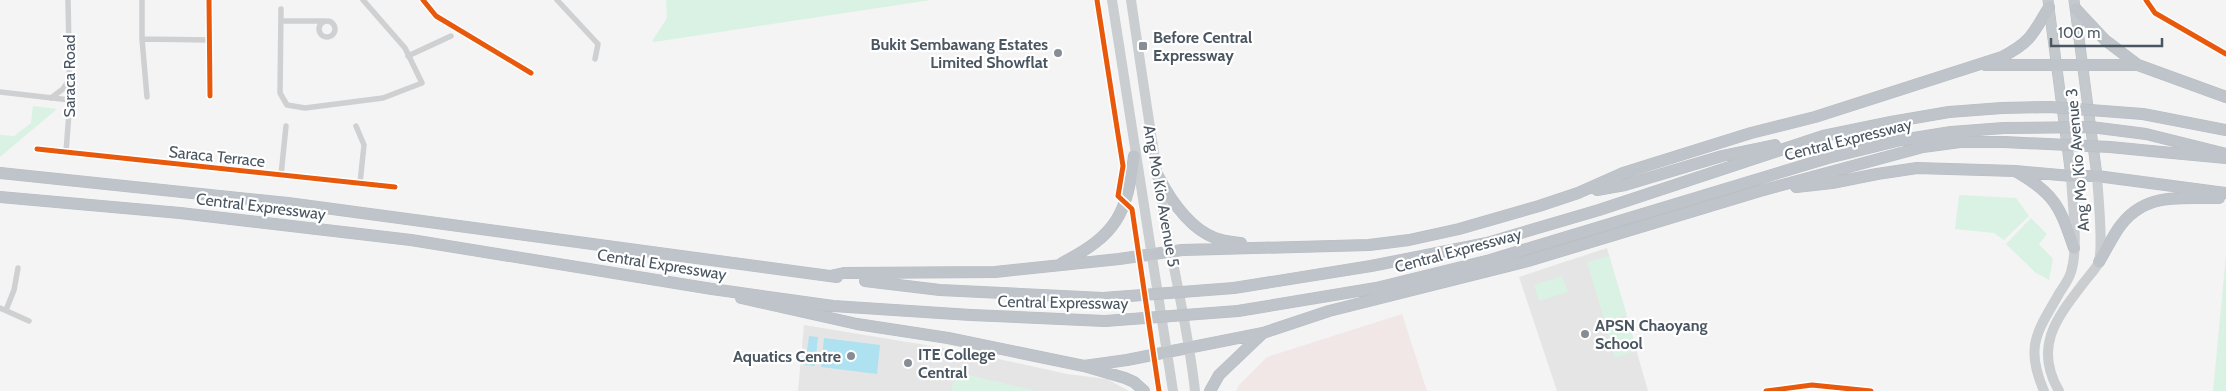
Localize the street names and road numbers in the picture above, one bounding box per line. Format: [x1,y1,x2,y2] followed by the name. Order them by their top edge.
[60,35,79,117] street label: Saraca Road
[2062,88,2093,232] street label: Ang Mo Kio Avenue 3
[1782,114,1914,165] street label: Central Expressway
[1140,124,1183,269] street label: Ang Mo Kio Avenue 5
[168,142,266,171] street label: Saraca Terrace
[195,189,327,224] street label: Central Expressway
[1393,224,1524,277] street label: Central Expressway
[596,245,728,284] street label: Central Expressway
[998,292,1128,313] street label: Central Expressway

